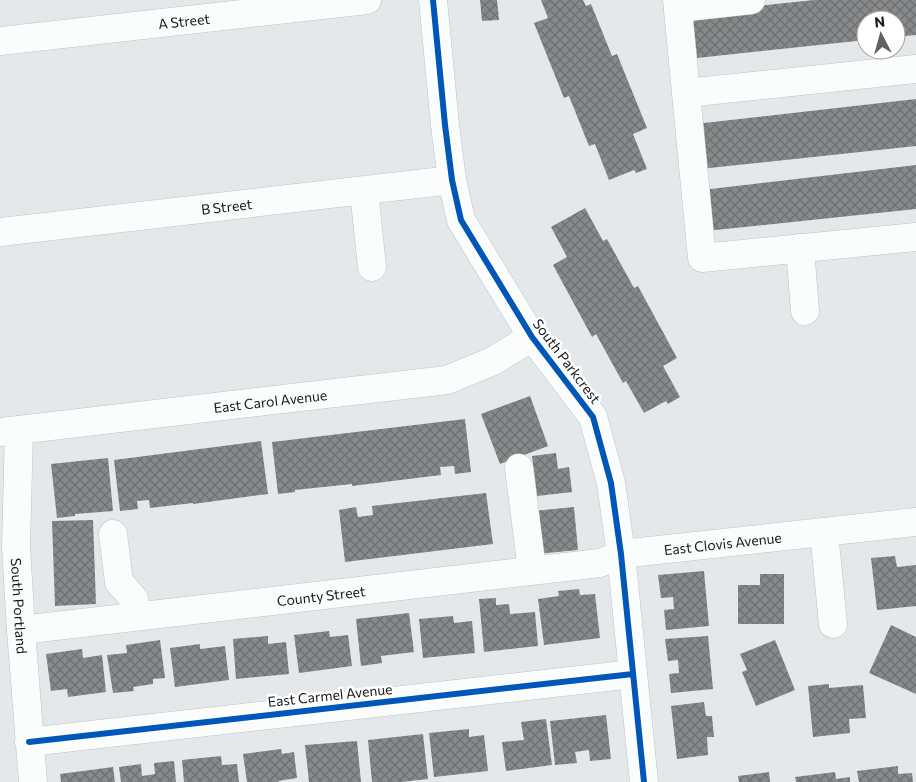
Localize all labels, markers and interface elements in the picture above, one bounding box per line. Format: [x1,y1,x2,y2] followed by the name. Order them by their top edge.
[157,9,211,32] street label: A Street
[856,10,906,60] north arrow
[873,13,886,31] text: N
[200,195,253,217] street label: B Street
[530,315,604,407] street label: South Parkcrest
[213,386,328,416] street label: East Carol Avenue
[663,528,782,558] street label: East Clovis Avenue
[8,557,31,654] street label: South Portland
[276,582,366,609] street label: County Street
[267,680,393,710] street label: East Carmel Avenue

